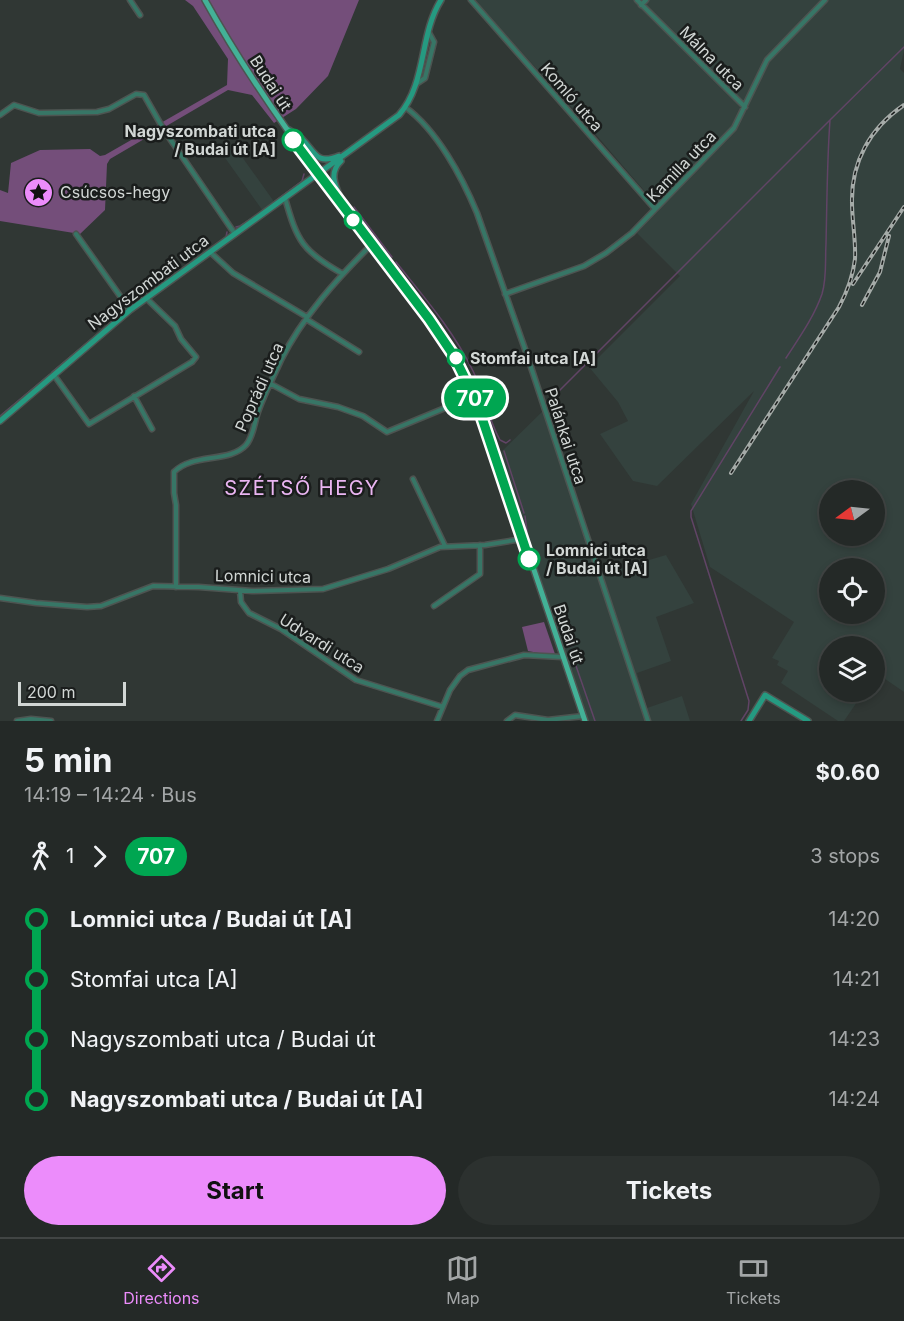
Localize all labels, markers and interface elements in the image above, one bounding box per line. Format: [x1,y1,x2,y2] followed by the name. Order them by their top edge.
[676,22,748,94] street label: Málna utca
[246,52,296,114] street label: Budai út
[537,59,607,135] street label: Komló utca
[125,121,276,159] place label: Nagyszombati utca / Budai út [A]
[642,126,720,206] street label: Kamilla utca
[282,129,304,151] marker: Nagyszombati utca / Budai út [A]
[23,176,55,208] place icon: Csúcsos-hegy
[60,182,170,202] place label: Csúcsos-hegy
[344,211,362,229] unlabelled marker
[84,230,212,334] street label: Nagyszombati utca
[230,339,288,435] street label: Poprádi utca
[470,348,596,368] place label: Stomfai utca [A]
[447,349,465,367] marker: Stomfai utca [A]
[440,378,510,418] line badge: 707
[541,385,591,487] street label: Palánkai utca
[456,386,494,411] text: 707
[224,475,380,500] district label: SZÉTSŐ HEGY
[819,480,885,546] north arrow
[819,480,885,702] map controls
[546,540,648,578] place label: Lomnici utca / Budai út [A]
[518,548,540,570] marker: Lomnici utca / Budai út [A]
[819,558,885,624] button: locate
[215,565,311,587] street label: Lomnici utca
[549,602,589,666] street label: Budai út
[276,609,368,677] street label: Udvardi utca
[819,636,885,702] button: layers
[18,679,126,706] scale bar
[27,682,75,702] text: 200 m
[24,740,113,780] text: 5 min
[816,759,880,785] text: $0.60
[24,783,197,807] text: 14:19 – 14:24 · Bus
[24,840,57,873] icon: walk
[83,840,116,873] icon: forward
[66,844,74,868] text: 1
[137,844,175,869] text: 707
[810,844,880,868] text: 3 stops
[70,906,352,932] text: Lomnici utca / Budai út [A]
[828,907,880,931] text: 14:20
[70,966,238,992] text: Stomfai utca [A]
[833,967,880,991] text: 14:21
[70,1026,376,1052] text: Nagyszombati utca / Budai út
[829,1027,880,1051] text: 14:23
[70,1086,423,1112] text: Nagyszombati utca / Budai út [A]
[828,1087,880,1111] text: 14:24
[24,1156,446,1225] button: Start
[458,1156,880,1225] button: Tickets
[123,1252,200,1308] tab: Directions
[446,1252,479,1308] tab: Map
[726,1252,781,1308] tab: Tickets

